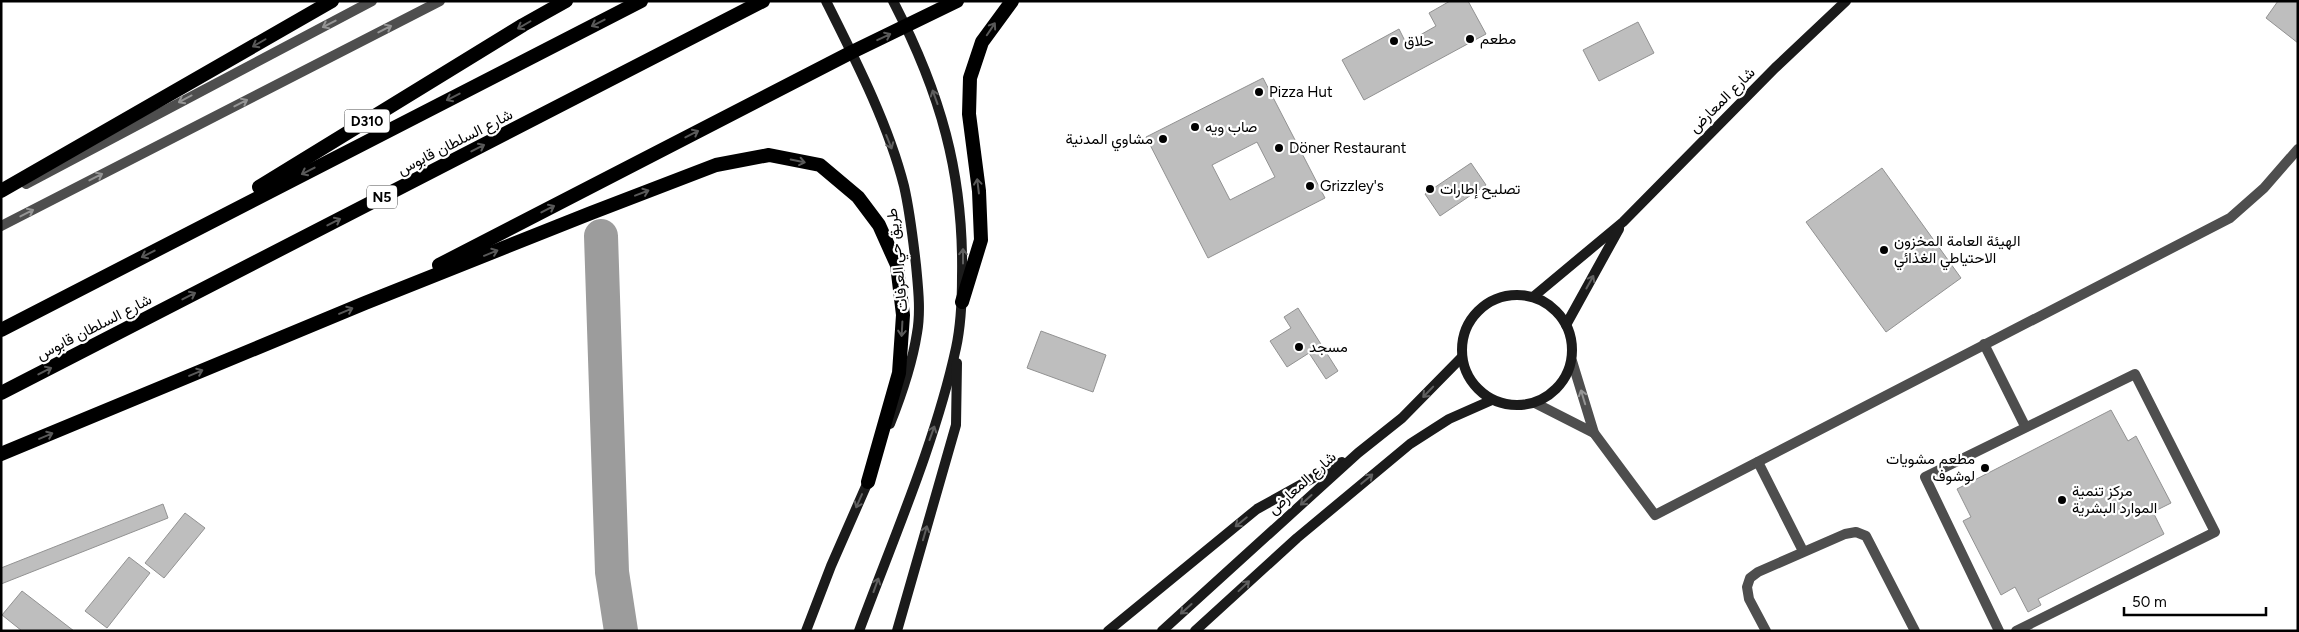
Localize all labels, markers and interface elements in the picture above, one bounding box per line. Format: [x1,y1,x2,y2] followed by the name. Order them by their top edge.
[590,18,605,28] one-way arrow
[321,19,336,29] one-way arrow
[517,21,531,31] one-way arrow
[986,22,996,36] one-way arrow
[377,24,392,33] one-way arrow
[1480,30,1516,49] place label: مطعم
[876,32,891,42] one-way arrow
[1404,32,1433,50] place label: حلاق
[1464,33,1476,45] marker: مطعم
[1388,35,1400,47] marker: حلاق
[252,38,266,48] one-way arrow
[1685,63,1760,138] street label: شارع المعارض
[1269,83,1333,101] place label: Pizza Hut
[1253,86,1265,98] marker: Pizza Hut
[930,90,939,105] one-way arrow
[446,93,461,102] one-way arrow
[177,94,192,104] one-way arrow
[233,98,248,108] one-way arrow
[395,105,517,181] street label: شارع السلطان قابوس
[344,110,390,132] road number: D310
[1205,118,1257,136] place label: صاب ويه
[1189,121,1201,133] marker: صاب ويه
[685,129,700,139] one-way arrow
[1066,130,1153,152] place label: مشاوي المدنية
[1157,133,1169,145] marker: مشاوي المدنية
[885,134,895,149] one-way arrow
[1289,139,1407,157] place label: Döner Restaurant
[1273,142,1285,154] marker: Döner Restaurant
[470,143,485,152] one-way arrow
[790,156,806,166] one-way arrow
[301,167,316,177] one-way arrow
[88,172,103,181] one-way arrow
[1320,177,1384,195] place label: Grizzley's
[973,178,983,194] one-way arrow
[1304,180,1316,192] marker: Grizzley's
[1440,180,1521,200] place label: تصليح إطارات
[1424,183,1436,195] marker: تصليح إطارات
[367,186,397,208] road number: N5
[635,188,650,197] one-way arrow
[540,204,555,213] one-way arrow
[883,207,915,313] street label: طريق حي العرفات
[19,208,34,217] one-way arrow
[326,217,341,227] one-way arrow
[1894,232,2020,271] place label: الهيئة العامة المخزون الاحتياطي الغذائي
[1878,244,1890,256] marker: الهيئة العامة المخزون الاحتياطي الغذائي
[483,248,498,257] one-way arrow
[958,249,968,265] one-way arrow
[141,250,156,259] one-way arrow
[1586,275,1595,290] one-way arrow
[34,290,156,366] street label: شارع السلطان قابوس
[181,291,196,300] one-way arrow
[338,306,354,315] one-way arrow
[897,320,906,336] one-way arrow
[1309,338,1348,356] place label: مسجد
[1293,341,1305,353] marker: مسجد
[37,366,52,376] one-way arrow
[188,368,203,378] one-way arrow
[1421,386,1434,398] one-way arrow
[1578,389,1587,405] one-way arrow
[928,425,937,441] one-way arrow
[38,430,53,440] one-way arrow
[1264,448,1341,520] street label: شارع المعارض
[1886,450,1975,485] place label: مطعم مشويات لوشوف
[1979,462,1991,474] marker: مطعم مشويات لوشوف
[1360,474,1373,485] one-way arrow
[2072,482,2157,517] place label: مركز تنمية الموارد البشرية
[854,493,864,508] one-way arrow
[1300,494,1313,506] one-way arrow
[2056,494,2068,506] marker: مركز تنمية الموارد البشرية
[1235,516,1248,527] one-way arrow
[921,526,930,542] one-way arrow
[872,578,881,593] one-way arrow
[1238,580,1250,592] one-way arrow
[2124,584,2266,616] scale bar
[2132,593,2167,611] text: 50 m
[1179,603,1192,615] one-way arrow

